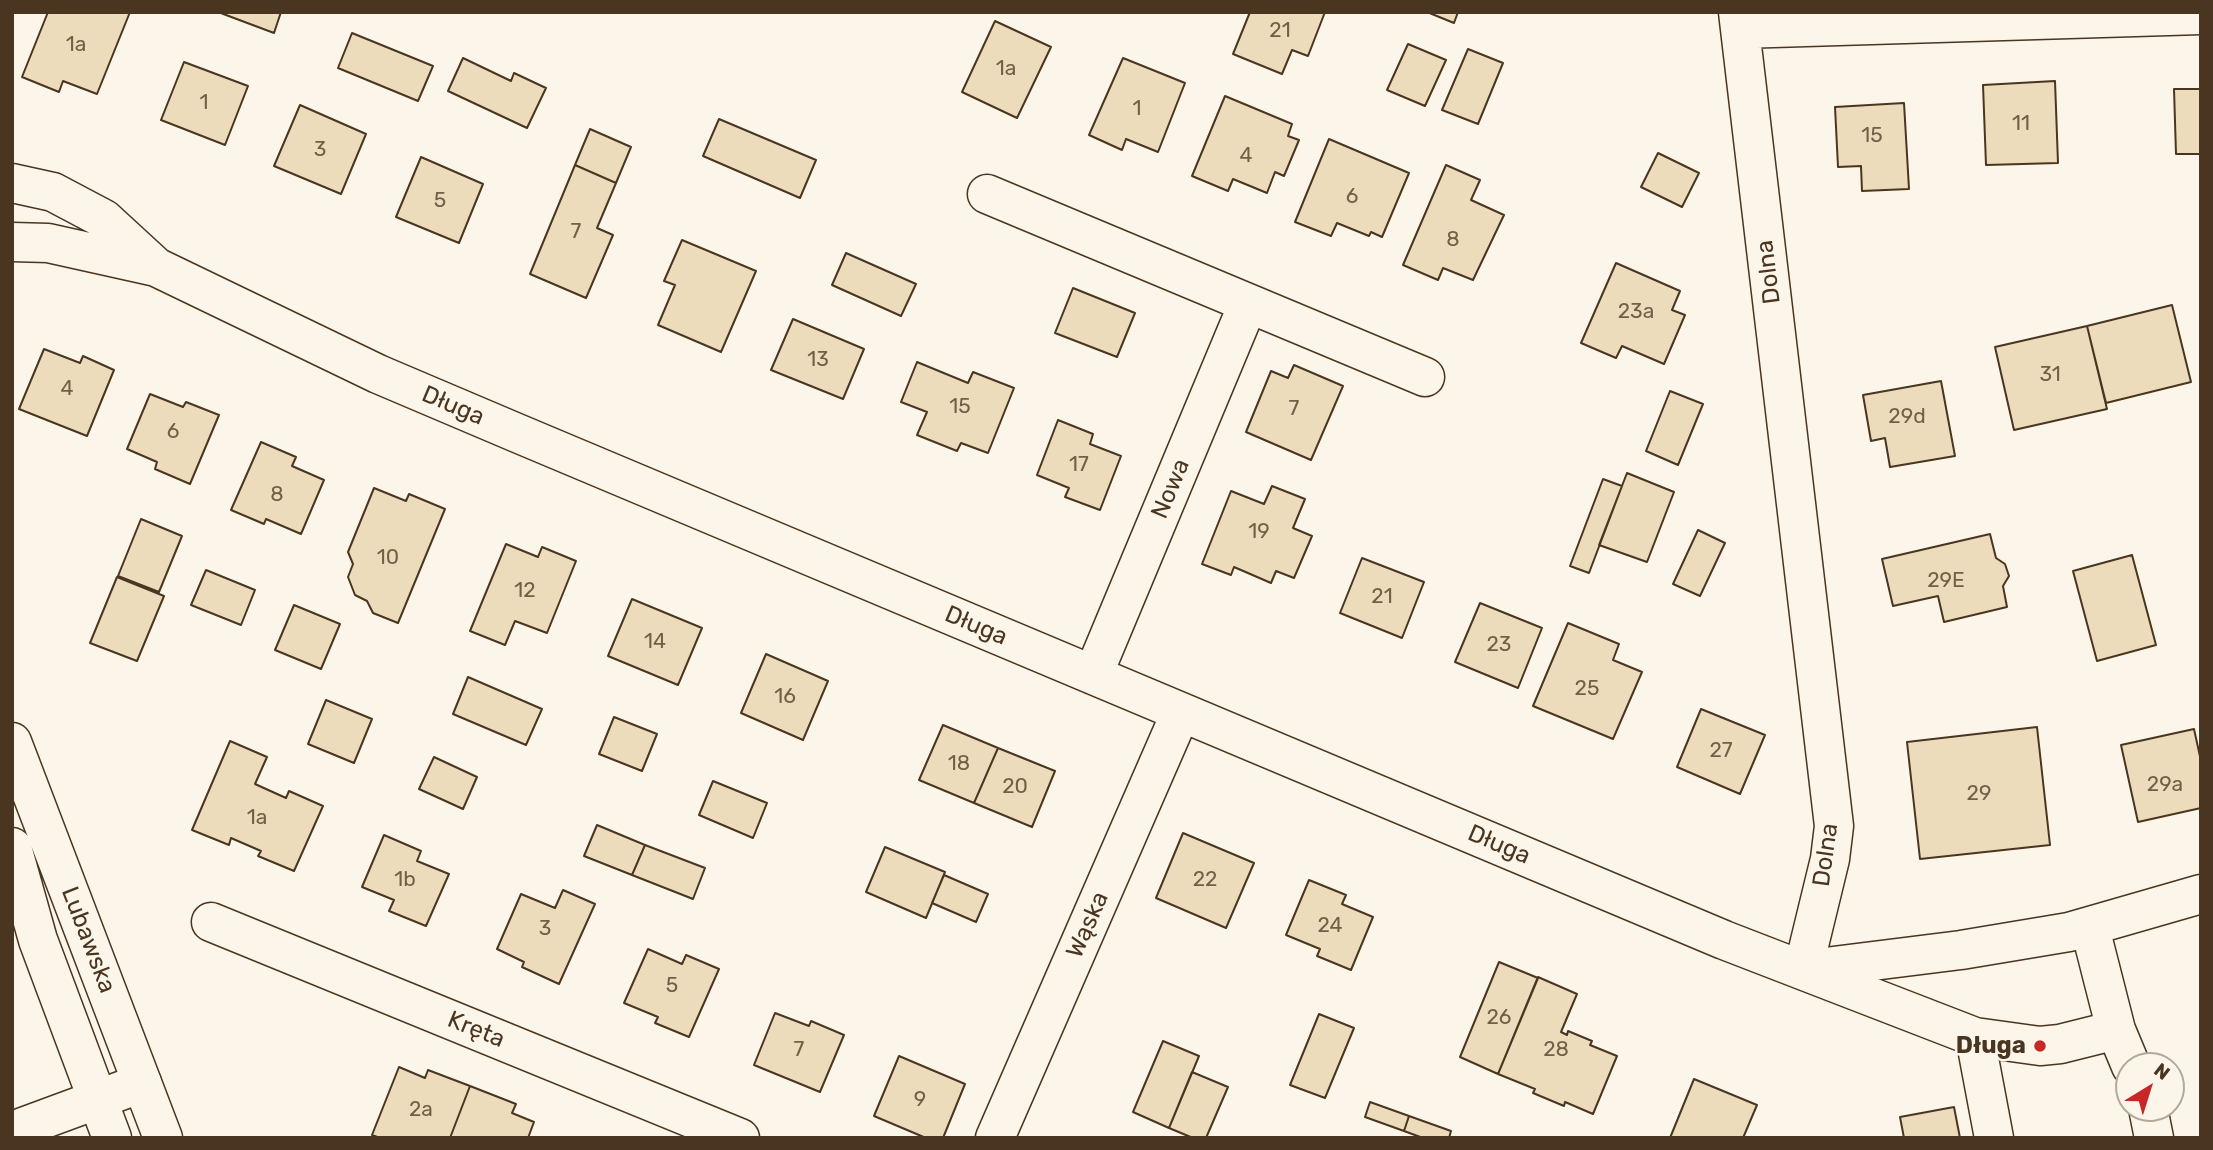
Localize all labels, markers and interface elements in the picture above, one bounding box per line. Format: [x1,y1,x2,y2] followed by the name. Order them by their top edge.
[1269,18,1291,44] house number: 21
[66,32,86,58] house number: 1a
[996,56,1016,82] house number: 1a
[200,90,208,116] house number: 1
[1133,96,1141,122] house number: 1
[2012,111,2030,137] house number: 11
[1861,123,1883,149] house number: 15
[314,137,326,163] house number: 3
[1239,143,1253,169] house number: 4
[1346,184,1358,210] house number: 6
[434,188,446,214] house number: 5
[571,219,581,245] house number: 7
[1446,227,1460,253] house number: 8
[1751,239,1787,305] street label: Dolna
[1618,299,1654,325] house number: 23a
[807,347,829,373] house number: 13
[2039,362,2061,388] house number: 31
[60,376,74,402] house number: 4
[417,380,489,432] street label: Długa
[949,394,971,420] house number: 15
[1289,396,1299,422] house number: 7
[1888,404,1926,430] house number: 29d
[167,419,179,445] house number: 6
[1069,452,1089,478] house number: 17
[1146,455,1196,523] street label: Nowa
[270,482,284,508] house number: 8
[1248,519,1270,545] house number: 19
[377,545,399,571] house number: 10
[1927,568,1965,594] house number: 29E
[514,578,536,604] house number: 12
[1371,584,1393,610] house number: 21
[940,600,1012,652] street label: Długa
[644,629,666,655] house number: 14
[1487,632,1511,658] house number: 23
[1575,676,1599,702] house number: 25
[774,684,796,710] house number: 16
[1709,738,1733,764] house number: 27
[948,751,970,777] house number: 18
[2147,772,2183,798] house number: 29a
[1002,774,1028,800] house number: 20
[1967,781,1991,807] house number: 29
[247,805,267,831] house number: 1a
[1463,819,1535,871] street label: Długa
[1807,821,1845,889] street label: Dolna
[394,867,416,893] house number: 1b
[1193,867,1217,893] house number: 22
[55,883,121,997] street label: Lubawska
[1061,887,1115,963] street label: Wąska
[1317,913,1343,939] house number: 24
[539,916,551,942] house number: 3
[666,973,678,999] house number: 5
[1487,1005,1511,1031] house number: 26
[443,1006,509,1054] street label: Kręta
[1956,1032,2026,1060] place label: Długa
[794,1037,804,1063] house number: 7
[1543,1037,1569,1063] house number: 28
[2032,1038,2048,1054] marker: Długa
[2115,1052,2185,1122] north arrow
[2150,1058,2174,1085] text: N
[914,1087,926,1113] house number: 9
[409,1097,433,1123] house number: 2a

